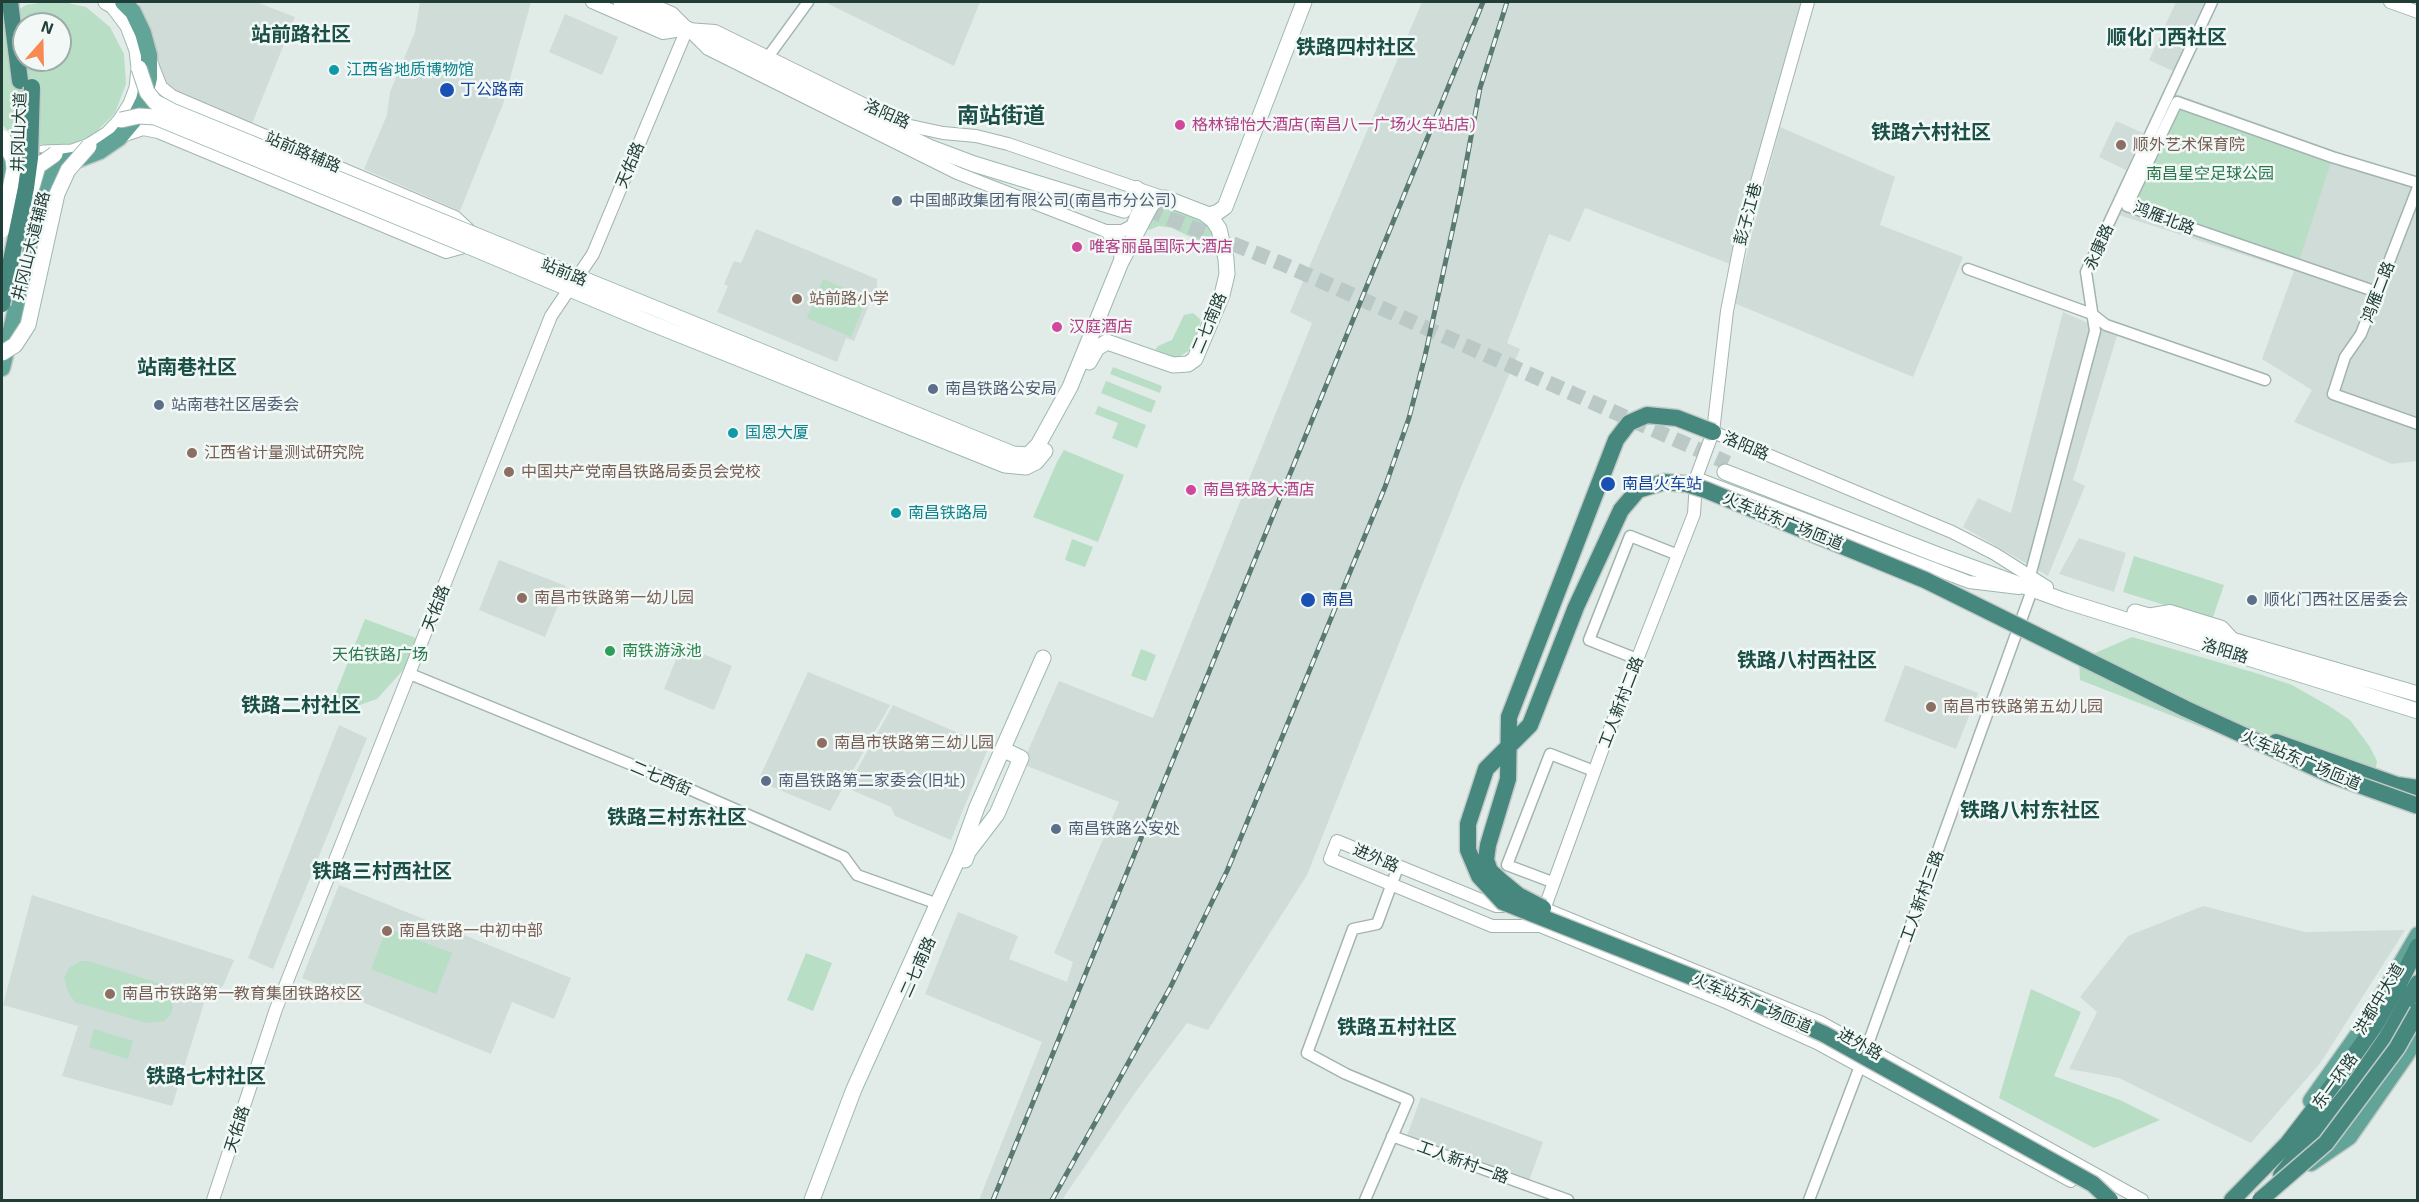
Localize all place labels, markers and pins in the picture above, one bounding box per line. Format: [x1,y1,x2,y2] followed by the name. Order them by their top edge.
[346,60,474,80] place label: 江西省地质博物馆
[327,63,341,77] marker: 江西省地质博物馆
[460,80,524,100] place label: 丁公路南
[438,81,456,99] marker: 丁公路南
[1192,115,1475,135] place label: 格林锦怡大酒店(南昌八一广场火车站店)
[1173,118,1187,132] marker: 格林锦怡大酒店(南昌八一广场火车站店)
[2133,135,2245,155] place label: 顺外艺术保育院
[2114,138,2128,152] marker: 顺外艺术保育院
[909,191,1176,211] place label: 中国邮政集团有限公司(南昌市分公司)
[890,194,904,208] marker: 中国邮政集团有限公司(南昌市分公司)
[1089,237,1233,257] place label: 唯客丽晶国际大酒店
[1070,240,1084,254] marker: 唯客丽晶国际大酒店
[809,289,889,309] place label: 站前路小学
[790,292,804,306] marker: 站前路小学
[1069,317,1133,337] place label: 汉庭酒店
[1050,320,1064,334] marker: 汉庭酒店
[945,379,1057,399] place label: 南昌铁路公安局
[926,382,940,396] marker: 南昌铁路公安局
[171,395,299,415] place label: 站南巷社区居委会
[152,398,166,412] marker: 站南巷社区居委会
[745,423,809,443] place label: 国恩大厦
[726,426,740,440] marker: 国恩大厦
[204,443,364,463] place label: 江西省计量测试研究院
[185,446,199,460] marker: 江西省计量测试研究院
[521,462,761,482] place label: 中国共产党南昌铁路局委员会党校
[502,465,516,479] marker: 中国共产党南昌铁路局委员会党校
[1622,474,1702,494] place label: 南昌火车站
[1599,475,1617,493] marker: 南昌火车站
[1203,480,1315,500] place label: 南昌铁路大酒店
[1184,483,1198,497] marker: 南昌铁路大酒店
[908,503,988,523] place label: 南昌铁路局
[889,506,903,520] marker: 南昌铁路局
[534,588,694,608] place label: 南昌市铁路第一幼儿园
[1322,590,1354,610] place label: 南昌
[2264,590,2408,610] place label: 顺化门西社区居委会
[515,591,529,605] marker: 南昌市铁路第一幼儿园
[1299,591,1317,609] marker: 南昌
[2245,593,2259,607] marker: 顺化门西社区居委会
[622,641,702,661] place label: 南铁游泳池
[603,644,617,658] marker: 南铁游泳池
[1943,697,2103,717] place label: 南昌市铁路第五幼儿园
[1924,700,1938,714] marker: 南昌市铁路第五幼儿园
[834,733,994,753] place label: 南昌市铁路第三幼儿园
[815,736,829,750] marker: 南昌市铁路第三幼儿园
[778,771,965,791] place label: 南昌铁路第二家委会(旧址)
[759,774,773,788] marker: 南昌铁路第二家委会(旧址)
[1068,819,1180,839] place label: 南昌铁路公安处
[1049,822,1063,836] marker: 南昌铁路公安处
[399,921,543,941] place label: 南昌铁路一中初中部
[380,924,394,938] marker: 南昌铁路一中初中部
[122,984,362,1004] place label: 南昌市铁路第一教育集团铁路校区
[103,987,117,1001] marker: 南昌市铁路第一教育集团铁路校区

